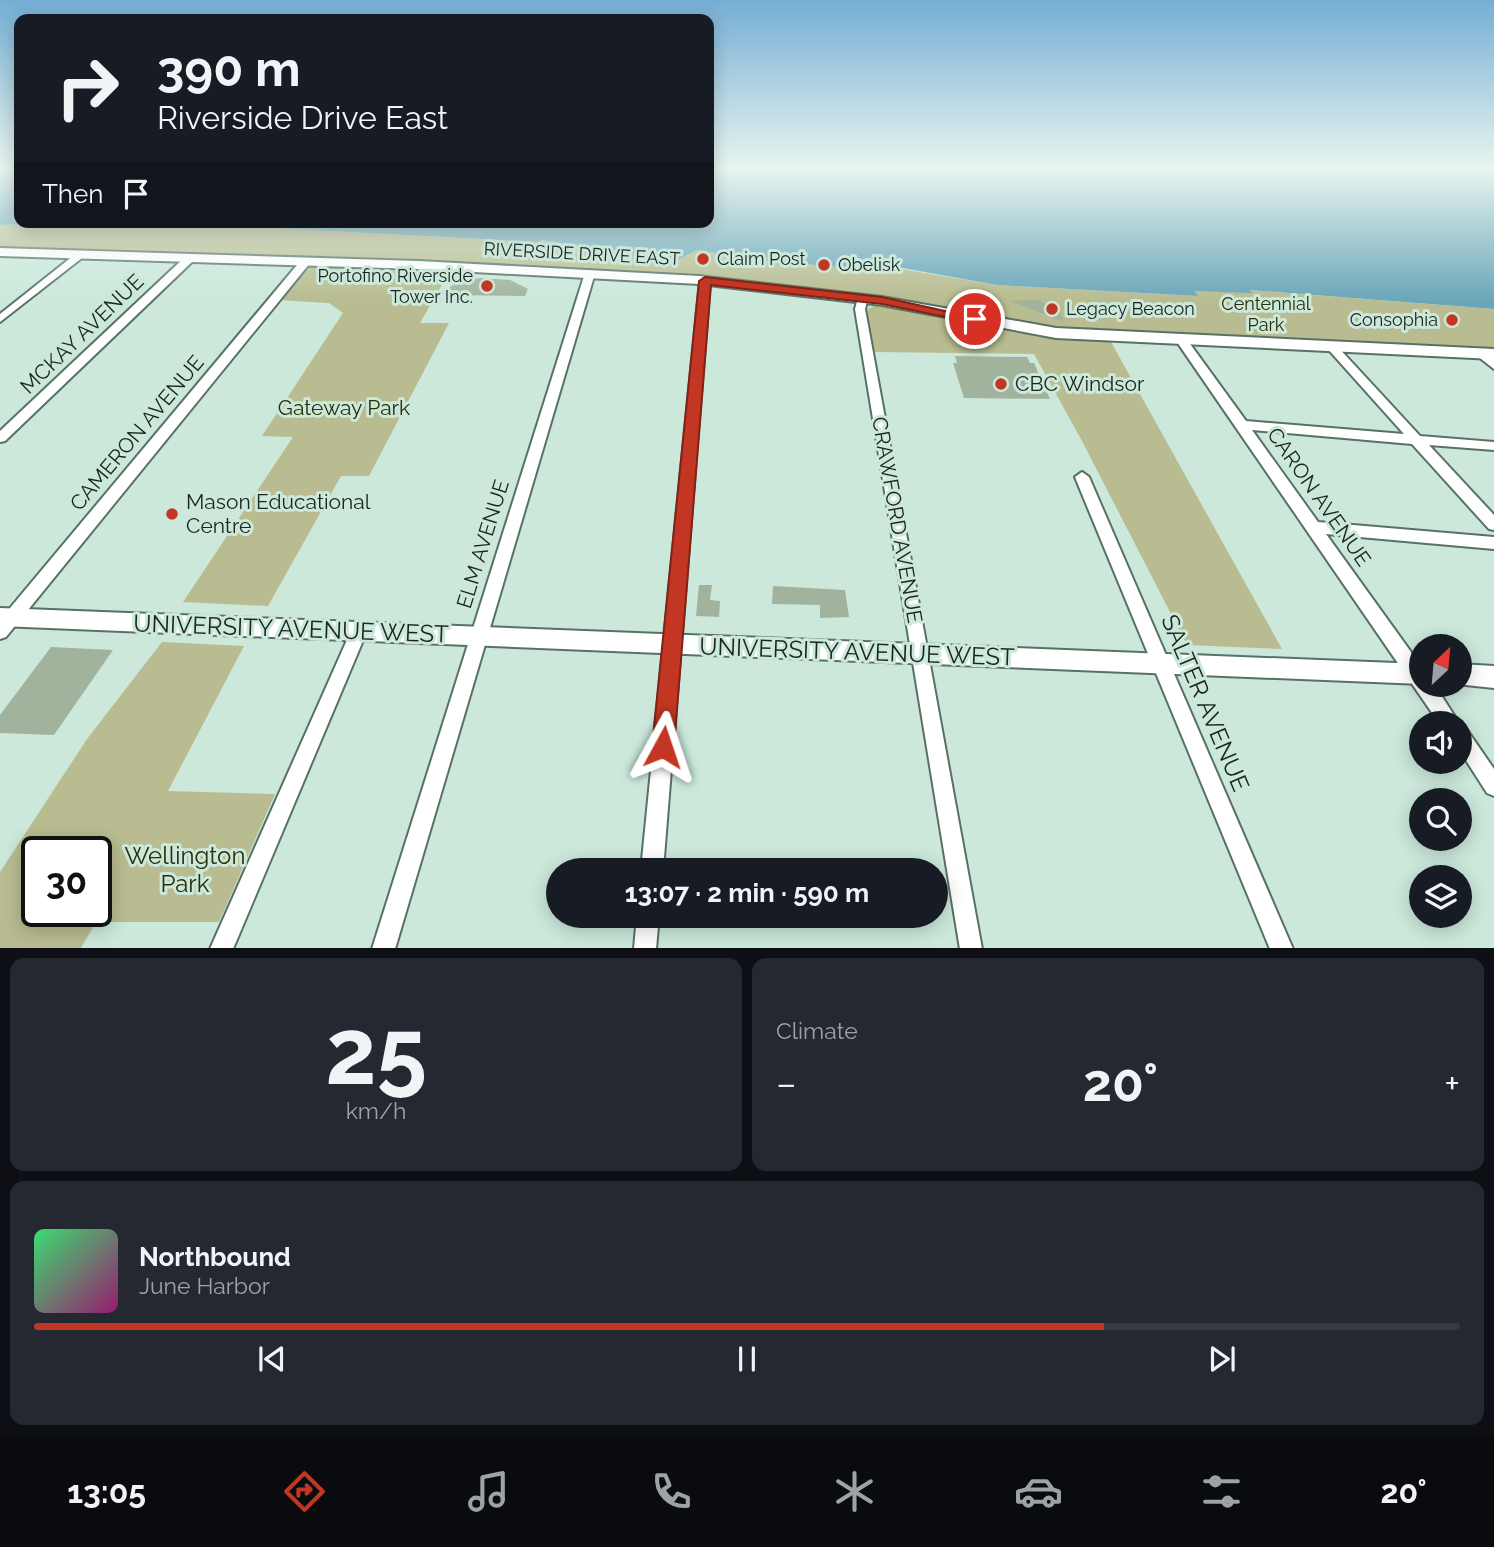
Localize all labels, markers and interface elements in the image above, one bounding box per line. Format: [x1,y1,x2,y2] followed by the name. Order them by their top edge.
[157,40,301,97] text: 390 m
[42,42,133,133] icon: right
[157,99,448,136] text: Riverside Drive East
[117,175,155,213] icon: arrive
[42,179,103,209] text: Then
[483,238,681,269] street label: RIVERSIDE DRIVE EAST
[717,248,806,269] place label: Claim Post
[695,251,711,267] marker: Claim Post
[838,254,901,275] place label: Obelisk
[816,257,832,273] marker: Obelisk
[318,265,473,307] place label: Portofino Riverside Tower Inc.
[15,269,148,399] street label: MCKAY AVENUE
[479,278,495,294] marker: Portofino Riverside Tower Inc.
[945,289,1005,349] pin
[1221,293,1311,335] park label: Centennial Park
[1066,298,1195,319] place label: Legacy Beacon
[956,300,994,338] icon: arrive
[1044,301,1060,317] marker: Legacy Beacon
[1350,309,1438,330] place label: Consophia
[1444,312,1460,328] marker: Consophia
[64,350,209,515] street label: CAMERON AVENUE
[1015,371,1145,396] place label: CBC Windsor
[993,376,1009,392] marker: CBC Windsor
[278,395,410,420] park label: Gateway Park
[867,415,928,625] street label: CRAWFORD AVENUE
[1262,423,1377,571] street label: CARON AVENUE
[451,477,514,611] street label: ELM AVENUE
[186,489,371,538] place label: Mason Educational Centre
[164,506,180,522] marker: Mason Educational Centre
[133,609,450,649] street label: UNIVERSITY AVENUE WEST
[1155,610,1256,795] street label: SALTER AVENUE
[699,632,1016,672] street label: UNIVERSITY AVENUE WEST
[1409,634,1472,696] north arrow
[1409,634,1472,928] map controls
[626,710,700,784] position arrow
[1409,711,1472,774] button: sound
[1409,788,1472,851] button: search
[21,836,112,927] speed limit sign: 30
[125,841,245,898] park label: Wellington Park
[1409,865,1472,928] button: layers
[625,878,869,908] text: 13:07 · 2 min · 590 m
[325,998,427,1105] text: 25
[776,1017,858,1044] text: Climate
[1083,1052,1158,1113] text: 20°
[776,1061,796,1106] text: −
[1444,1061,1460,1106] text: +
[346,1097,406,1124] text: km/h
[139,1242,291,1272] text: Northbound
[139,1272,270,1299] text: June Harbor
[253,1340,291,1378] icon: previous
[728,1340,766,1378] icon: pause
[1203,1340,1241,1378] icon: next
[280,1467,329,1516] icon: directions
[464,1467,513,1516] icon: music
[647,1467,696,1516] icon: phone
[830,1467,879,1516] icon: climate
[1014,1467,1063,1516] icon: car
[1197,1467,1246,1516] icon: filters
[67,1473,146,1510] text: 13:05
[1380,1473,1427,1510] text: 20°

